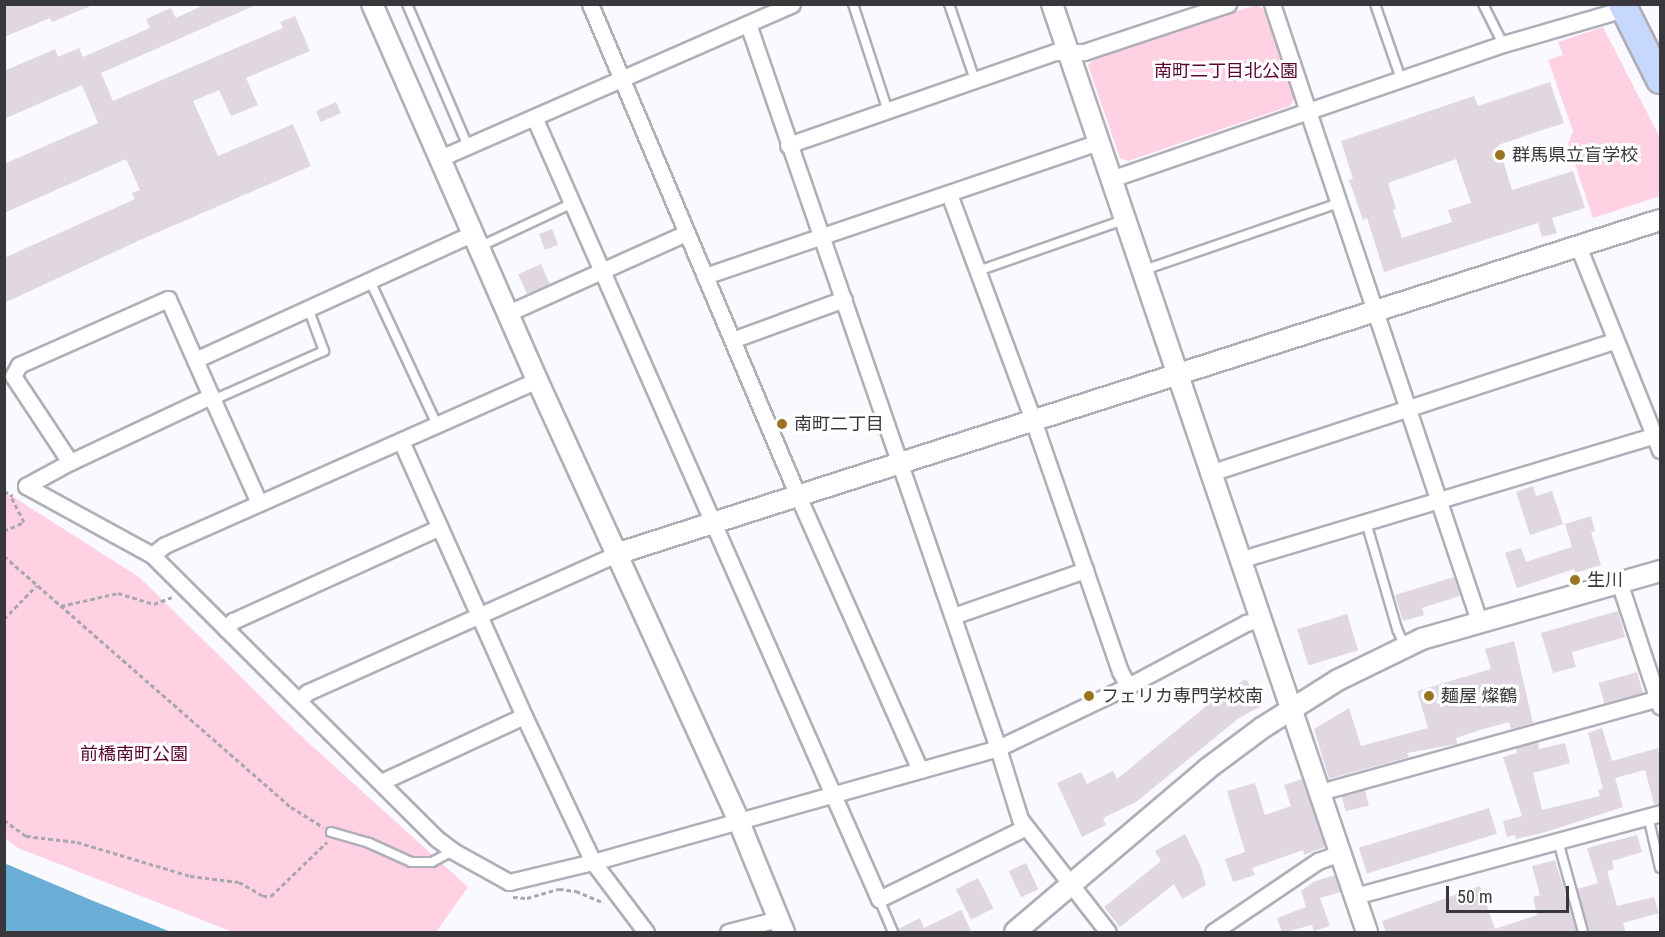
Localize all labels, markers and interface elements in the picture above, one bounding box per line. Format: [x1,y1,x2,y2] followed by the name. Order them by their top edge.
[1154,60,1298,82] park label: 南町二丁目北公園
[1512,144,1638,166] place label: 群馬県立盲学校
[1493,148,1507,162] marker: 群馬県立盲学校
[794,413,884,435] place label: 南町二丁目
[775,417,789,431] marker: 南町二丁目
[1587,569,1623,591] place label: 生川
[1568,573,1582,587] marker: 生川
[1101,685,1263,707] place label: フェリカ専門学校南
[1441,685,1517,707] place label: 麺屋 燦鶴
[1082,689,1096,703] marker: フェリカ専門学校南
[1422,689,1436,703] marker: 麺屋 燦鶴
[80,743,188,765] park label: 前橋南町公園
[1449,874,1572,912] scale bar
[1457,886,1492,907] text: 50 m

